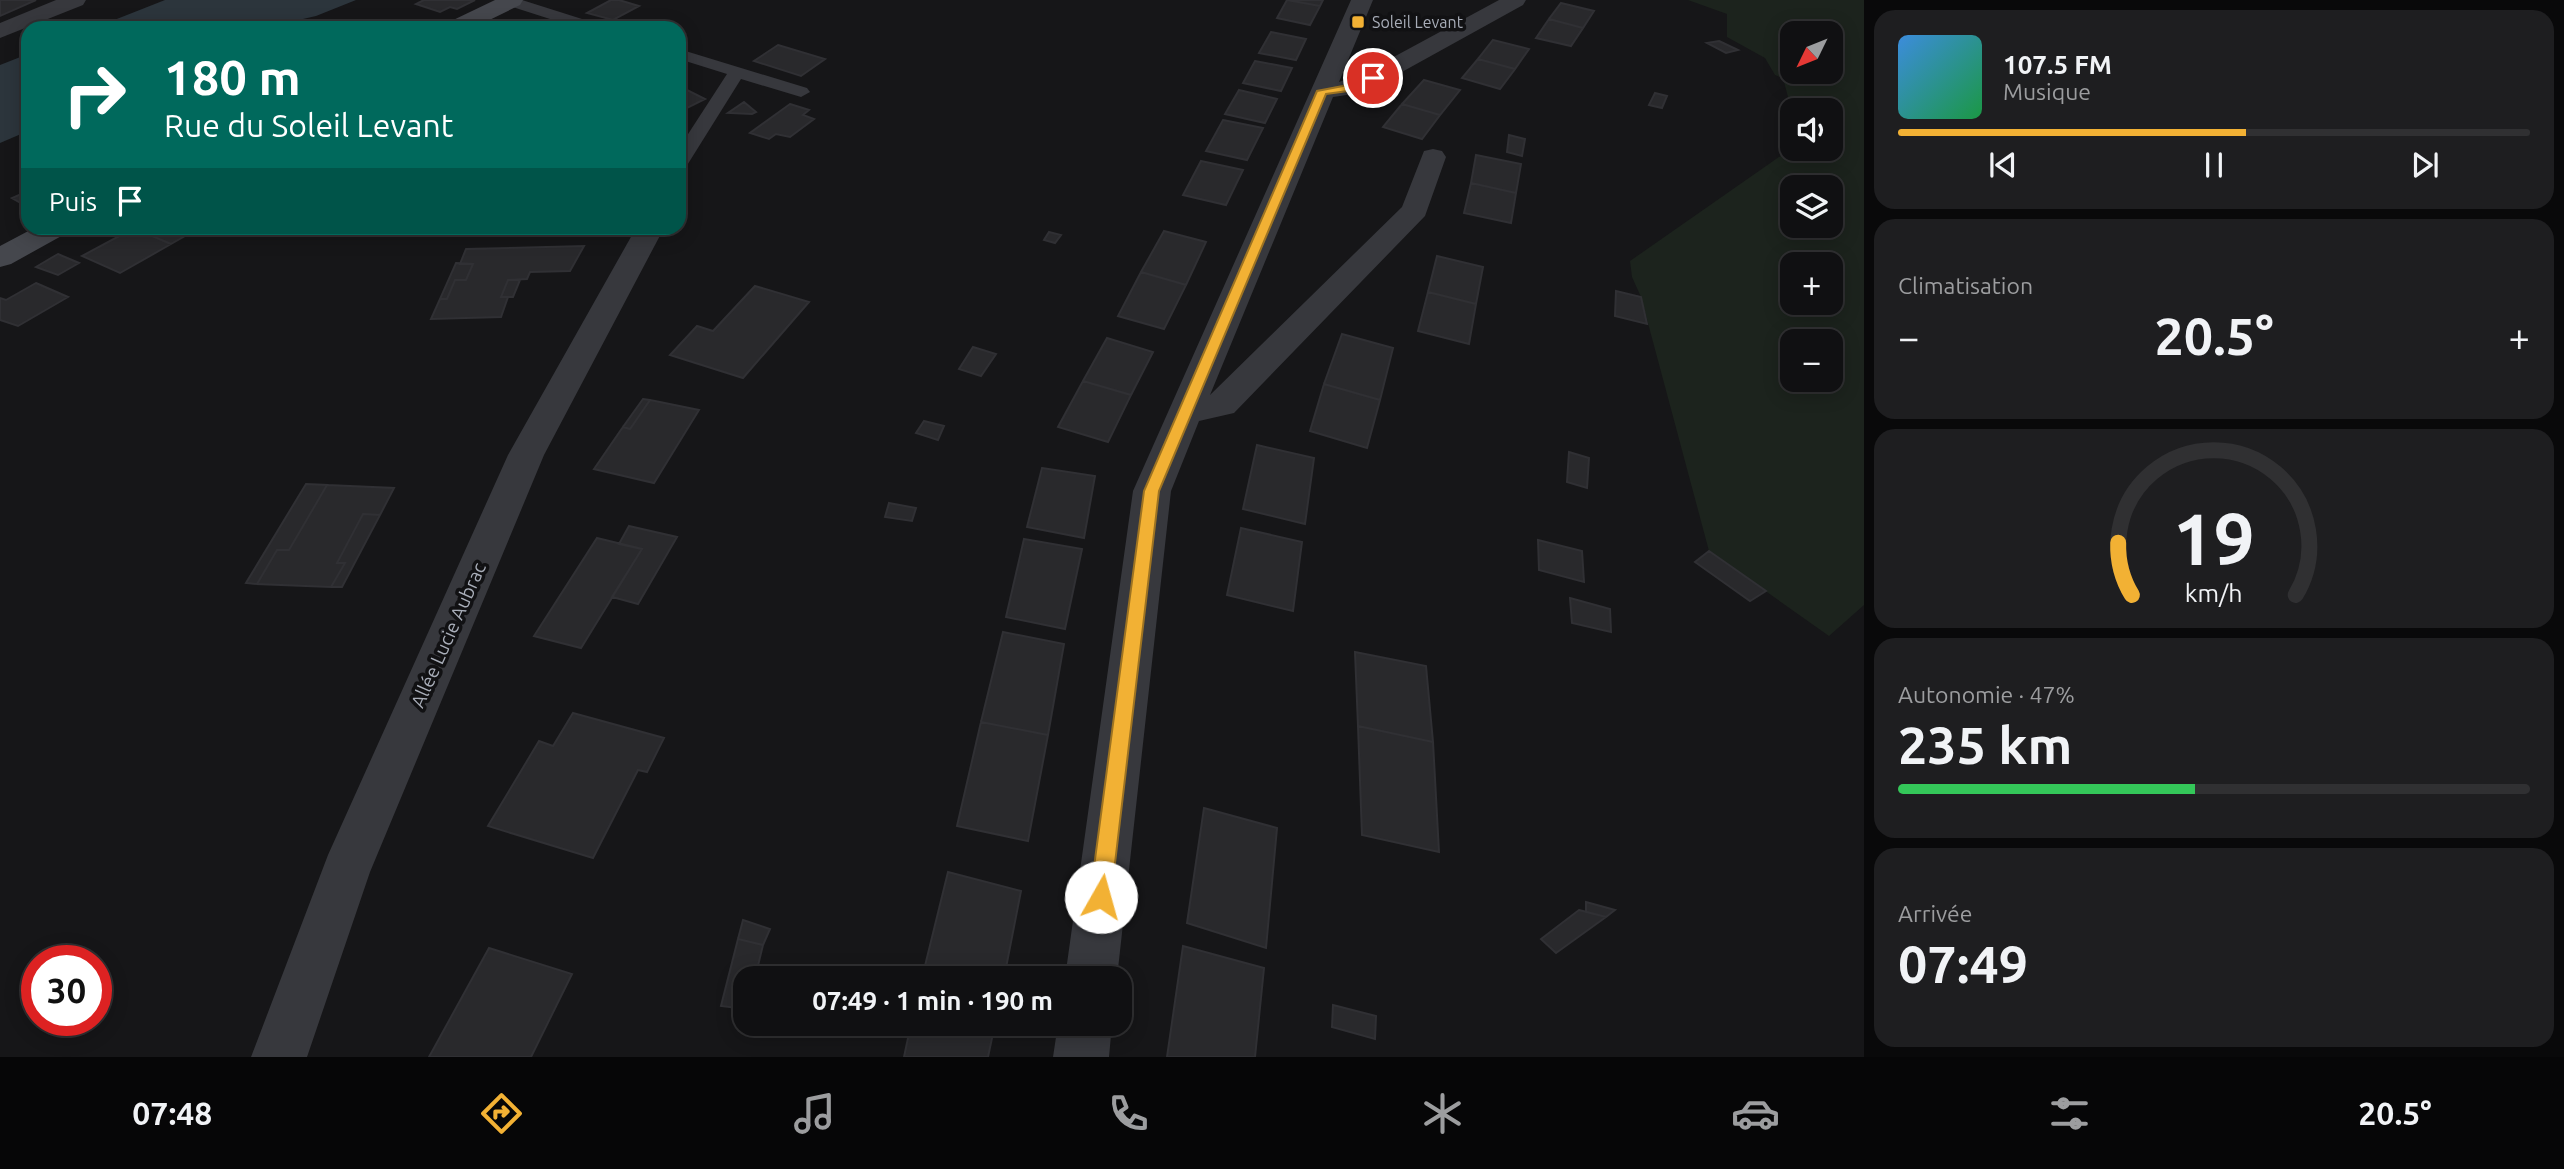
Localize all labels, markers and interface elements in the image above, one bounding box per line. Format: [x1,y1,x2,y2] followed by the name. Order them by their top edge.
[1372,13,1464,31] place label: Soleil Levant
[1350,14,1366,30] marker: Soleil Levant
[1780,21,1843,84] north arrow
[1780,21,1843,392] map controls
[1343,48,1403,108] pin
[49,49,140,140] icon: right
[164,49,301,104] text: 180 m
[2003,50,2112,79] text: 107.5 FM
[1354,59,1392,97] icon: arrive
[2003,79,2091,104] text: Musique
[1780,98,1843,161] button: sound
[164,107,453,143] text: Rue du Soleil Levant
[1984,146,2022,184] icon: previous
[2195,146,2233,184] icon: pause
[2406,146,2444,184] icon: next
[1780,175,1843,238] button: layers
[111,182,149,220] icon: arrive
[49,187,97,216] text: Puis
[1780,252,1843,315] button: +
[1898,273,2033,298] text: Climatisation
[2154,307,2274,365] text: 20.5°
[1898,316,1919,358] text: −
[2509,316,2530,358] text: +
[1780,329,1843,392] button: −
[2173,497,2255,579] text: 19
[406,559,490,711] street label: Allée Lucie Aubrac
[2185,578,2243,606] text: km/h
[1898,682,2075,707] text: Autonomie · 47%
[1898,716,2072,774] text: 235 km
[1064,860,1138,934] position arrow
[1898,901,1973,926] text: Arrivée
[1898,935,2028,993] text: 07:49
[21,945,112,1036] speed limit sign: 30
[812,986,1053,1015] text: 07:49 · 1 min · 190 m
[477,1089,526,1138] icon: directions
[790,1089,839,1138] icon: music
[1104,1089,1153,1138] icon: phone
[1418,1089,1467,1138] icon: climate
[1731,1089,1780,1138] icon: car
[2045,1089,2094,1138] icon: filters
[132,1095,212,1131] text: 07:48
[2358,1095,2432,1131] text: 20.5°

